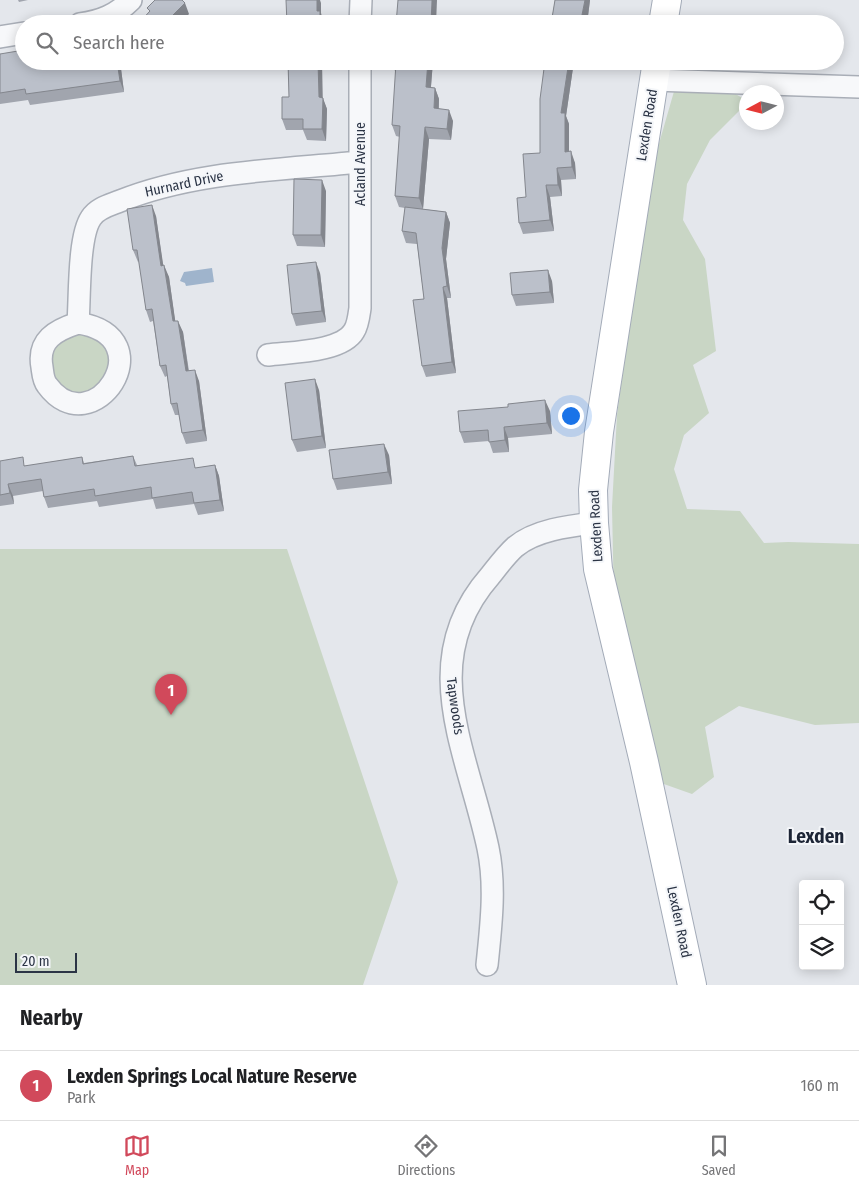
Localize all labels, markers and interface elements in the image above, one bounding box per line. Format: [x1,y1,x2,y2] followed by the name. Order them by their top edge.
[15,15,844,70] search box
[33,29,61,57] icon: search
[73,31,165,54] text: Search here
[739,85,784,130] north arrow
[633,88,661,162] street label: Lexden Road
[352,122,369,206] street label: Acland Avenue
[143,167,225,201] street label: Hurnard Drive
[558,403,584,429] your location
[586,489,606,563] street label: Lexden Road
[155,674,187,715] pin: 1
[443,676,467,736] street label: Tapwoods
[788,825,844,848] district label: Lexden
[799,880,844,970] map controls
[799,880,844,925] button: locate
[663,885,695,959] street label: Lexden Road
[799,925,844,970] button: layers
[15,950,78,973] scale bar
[22,953,50,970] text: 20 m
[20,1005,82,1031] text: Nearby
[67,1065,357,1088] text: Lexden Springs Local Nature Reserve
[33,1076,39,1095] text: 1
[800,1076,839,1095] text: 160 m
[67,1088,95,1107] text: Park
[123,1132,151,1179] tab: Map
[397,1132,455,1179] tab: Directions
[702,1132,736,1179] tab: Saved

